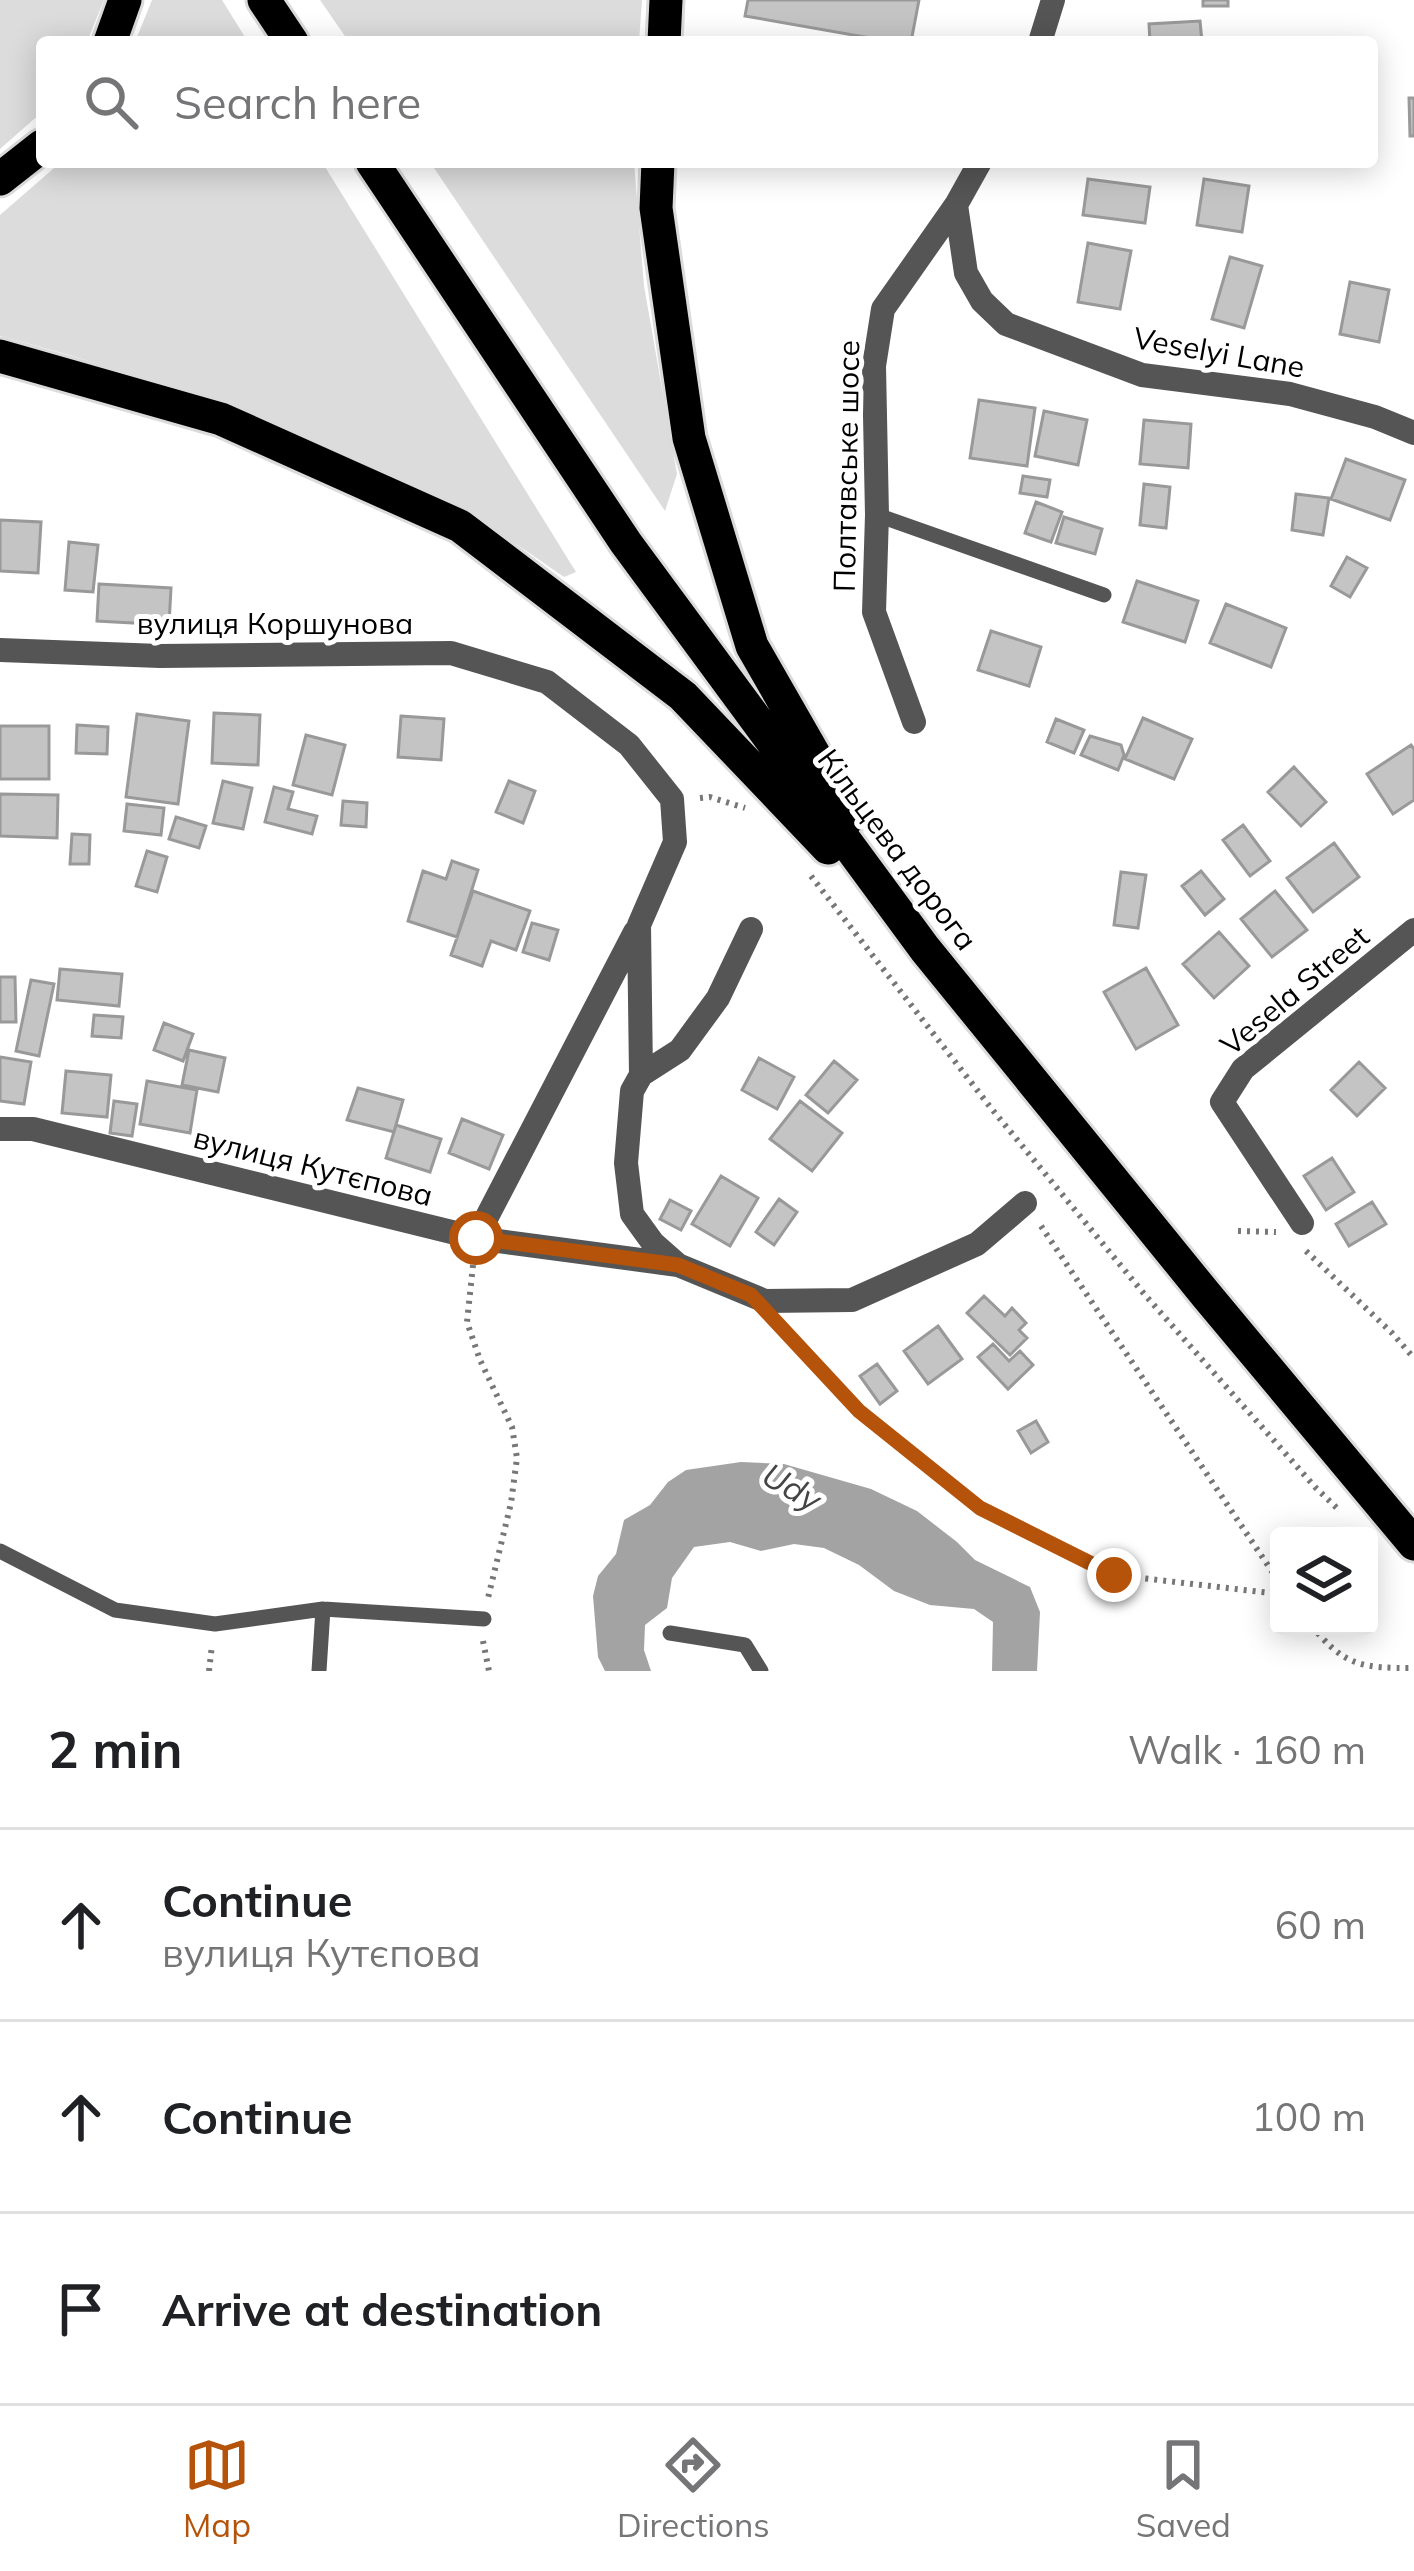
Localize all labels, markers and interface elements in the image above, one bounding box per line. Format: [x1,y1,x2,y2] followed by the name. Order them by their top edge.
[36,36,1378,168] search box
[78,69,144,135] icon: search
[174,74,421,130] text: Search here
[1131,318,1308,386] street label: Veselyi Lane
[825,340,867,592] street label: Полтавське шосе
[137,604,413,642] street label: вулиця Коршунова
[810,741,986,958] street label: Кільцева дорога
[1212,917,1377,1063] street label: Vesela Street
[190,1118,437,1214] street label: вулиця Кутєпова
[449,1211,503,1265] route start
[755,1453,830,1520] water label: Udy
[1270,1527,1378,1635] map controls
[1270,1527,1378,1635] button: layers
[1087,1548,1141,1602] route end
[48,1717,183,1781] text: 2 min
[1128,1725,1366,1774] text: Walk · 160 m
[162,1872,352,1928] text: Continue
[48,1892,114,1958] icon: ahead
[1275,1900,1366,1949] text: 60 m
[162,1928,481,1977] text: вулиця Кутєпова
[48,2084,114,2150] icon: ahead
[162,2089,352,2145] text: Continue
[1251,2092,1366,2141] text: 100 m
[48,2276,114,2342] icon: arrive
[162,2281,602,2337] text: Arrive at destination
[183,2432,251,2545] tab: Map
[617,2432,770,2545] tab: Directions
[1136,2432,1231,2545] tab: Saved

